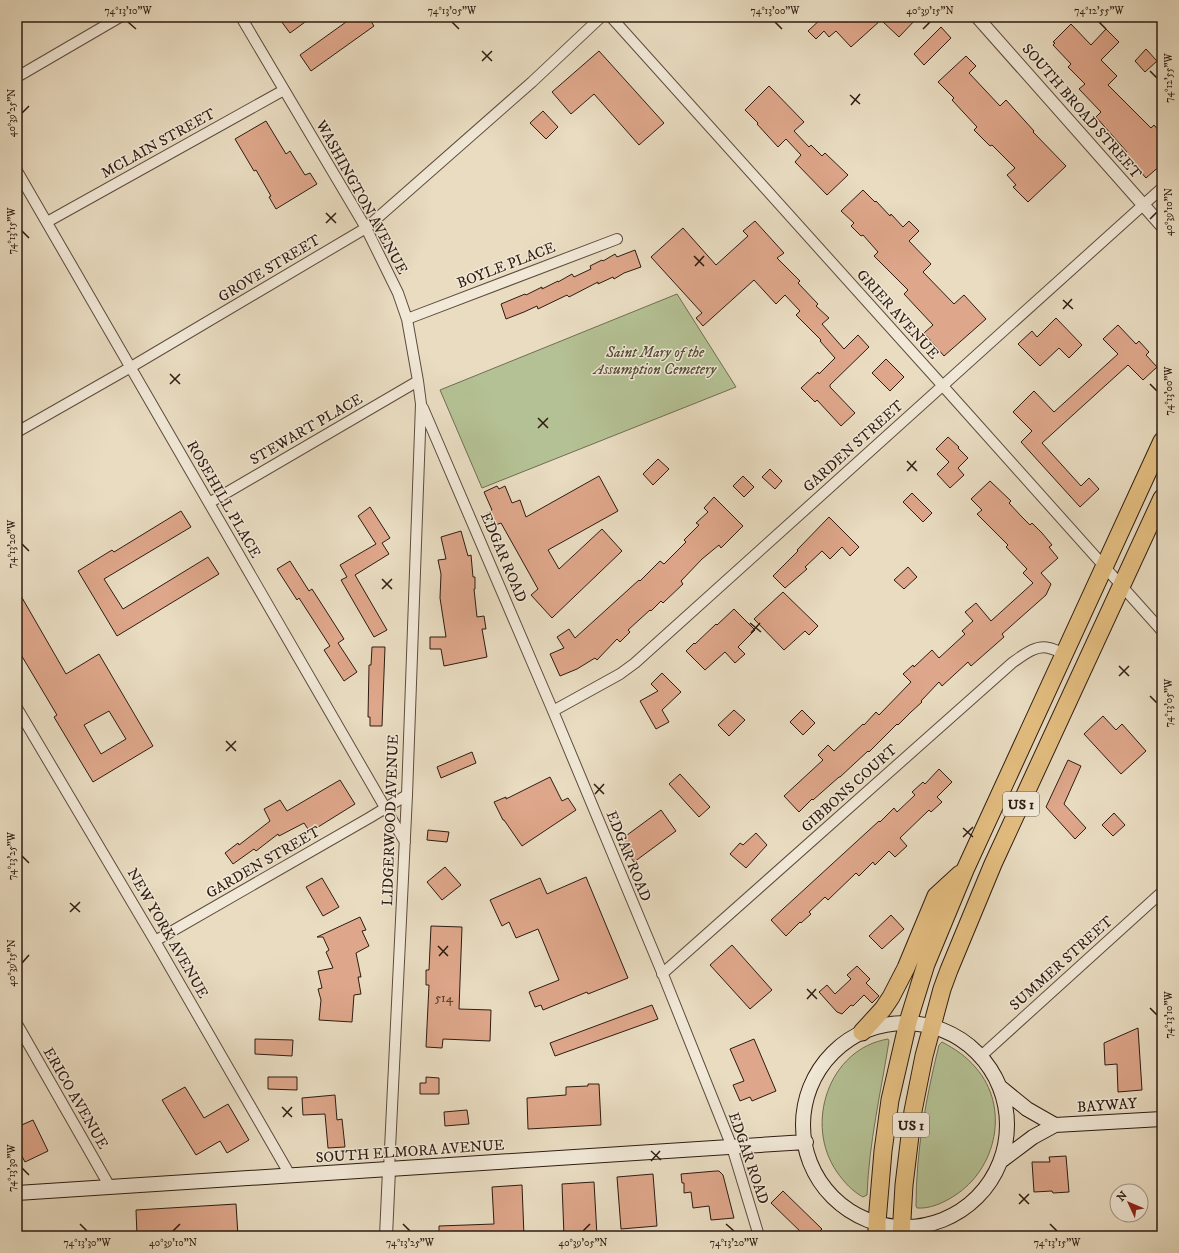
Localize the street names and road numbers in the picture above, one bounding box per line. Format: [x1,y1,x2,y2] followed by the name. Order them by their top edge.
[1018,40,1146,183] street label: SOUTH BROAD STREET
[98,104,219,183] street label: MCLAIN STREET
[311,116,412,278] street label: WASHINGTON AVENUE
[215,230,324,306] street label: GROVE STREET
[454,238,558,293] street label: BOYLE PLACE
[852,266,943,363] street label: GRIER AVENUE
[246,389,366,469] street label: STEWART PLACE
[799,396,908,497] street label: GARDEN STREET
[182,437,265,562] street label: ROSEHILL PLACE
[476,509,531,605] street label: EDGAR ROAD
[378,733,403,906] street label: LIDGERWOOD AVENUE
[797,740,902,837] street label: GIBBONS COURT
[1003,792,1039,816] road number: US 1
[602,808,655,904] street label: EDGAR ROAD
[203,822,324,903] street label: GARDEN STREET
[123,865,213,1002] street label: NEW YORK AVENUE
[1006,912,1117,1015] street label: SUMMER STREET
[39,1044,113,1153] street label: ERICO AVENUE
[1076,1094,1138,1117] street label: BAYWAY
[724,1110,773,1207] street label: EDGAR ROAD
[893,1113,929,1137] road number: US 1
[315,1135,505,1168] street label: SOUTH ELMORA AVENUE

